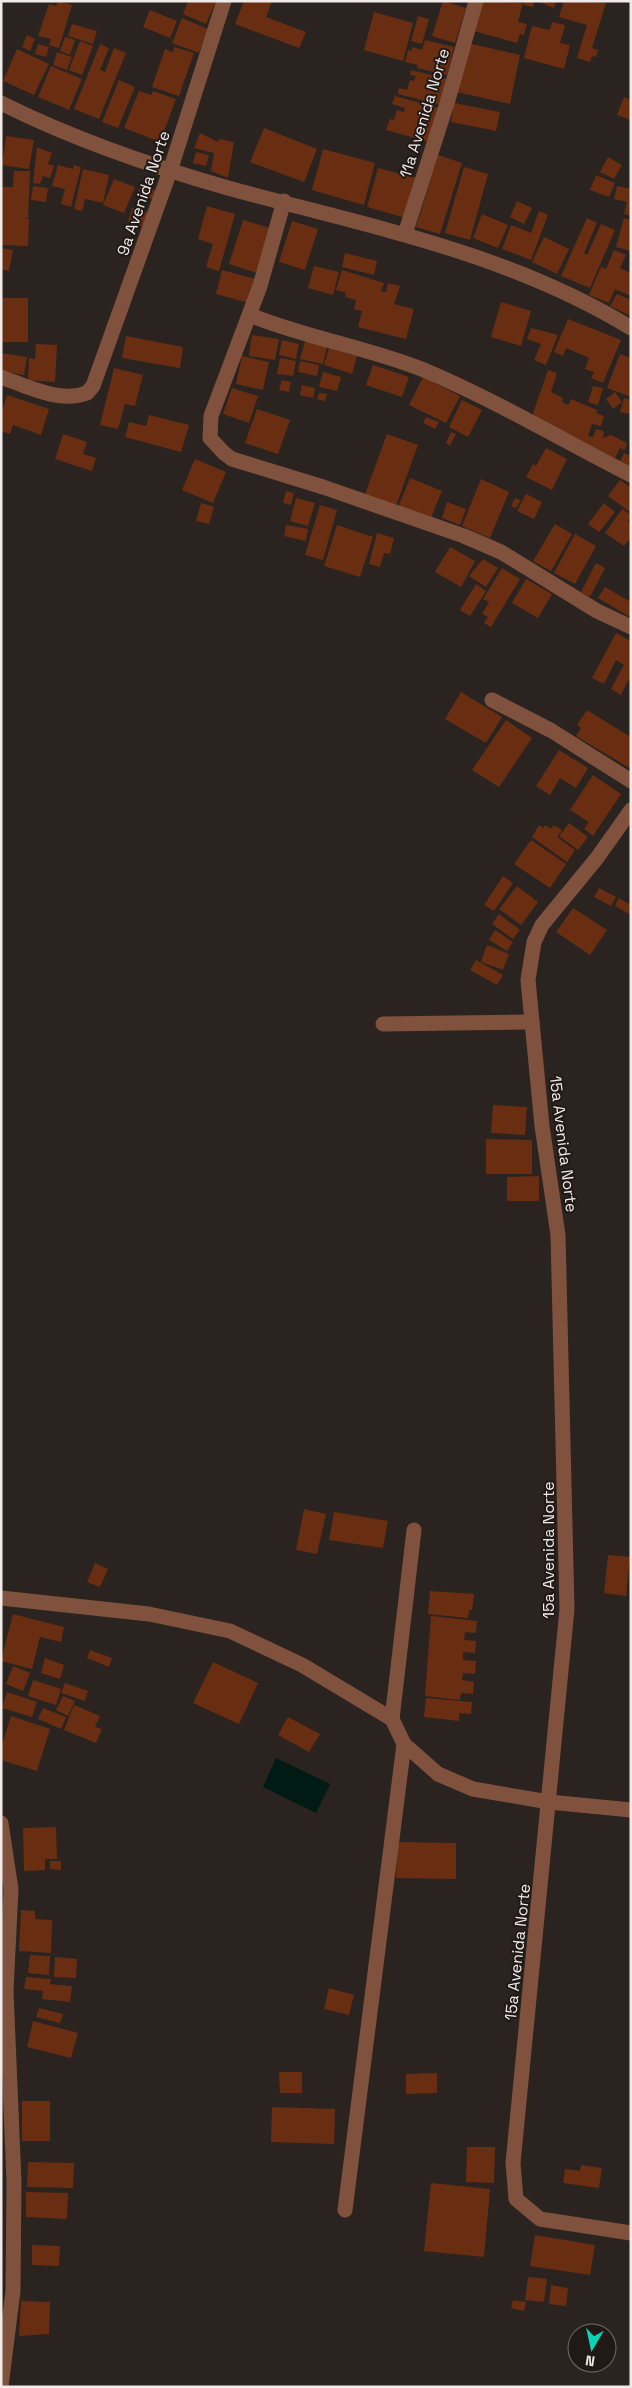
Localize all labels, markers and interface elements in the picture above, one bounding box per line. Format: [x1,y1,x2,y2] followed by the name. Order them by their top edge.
[395,46,454,181] street label: 11a Avenida Norte
[112,128,175,258] street label: 9a Avenida Norte
[545,1075,582,1214] street label: 15a Avenida Norte
[538,1481,559,1619] street label: 15a Avenida Norte
[500,1883,535,2021] street label: 15a Avenida Norte
[567,2323,617,2373] north arrow
[584,2351,596,2370] text: N

